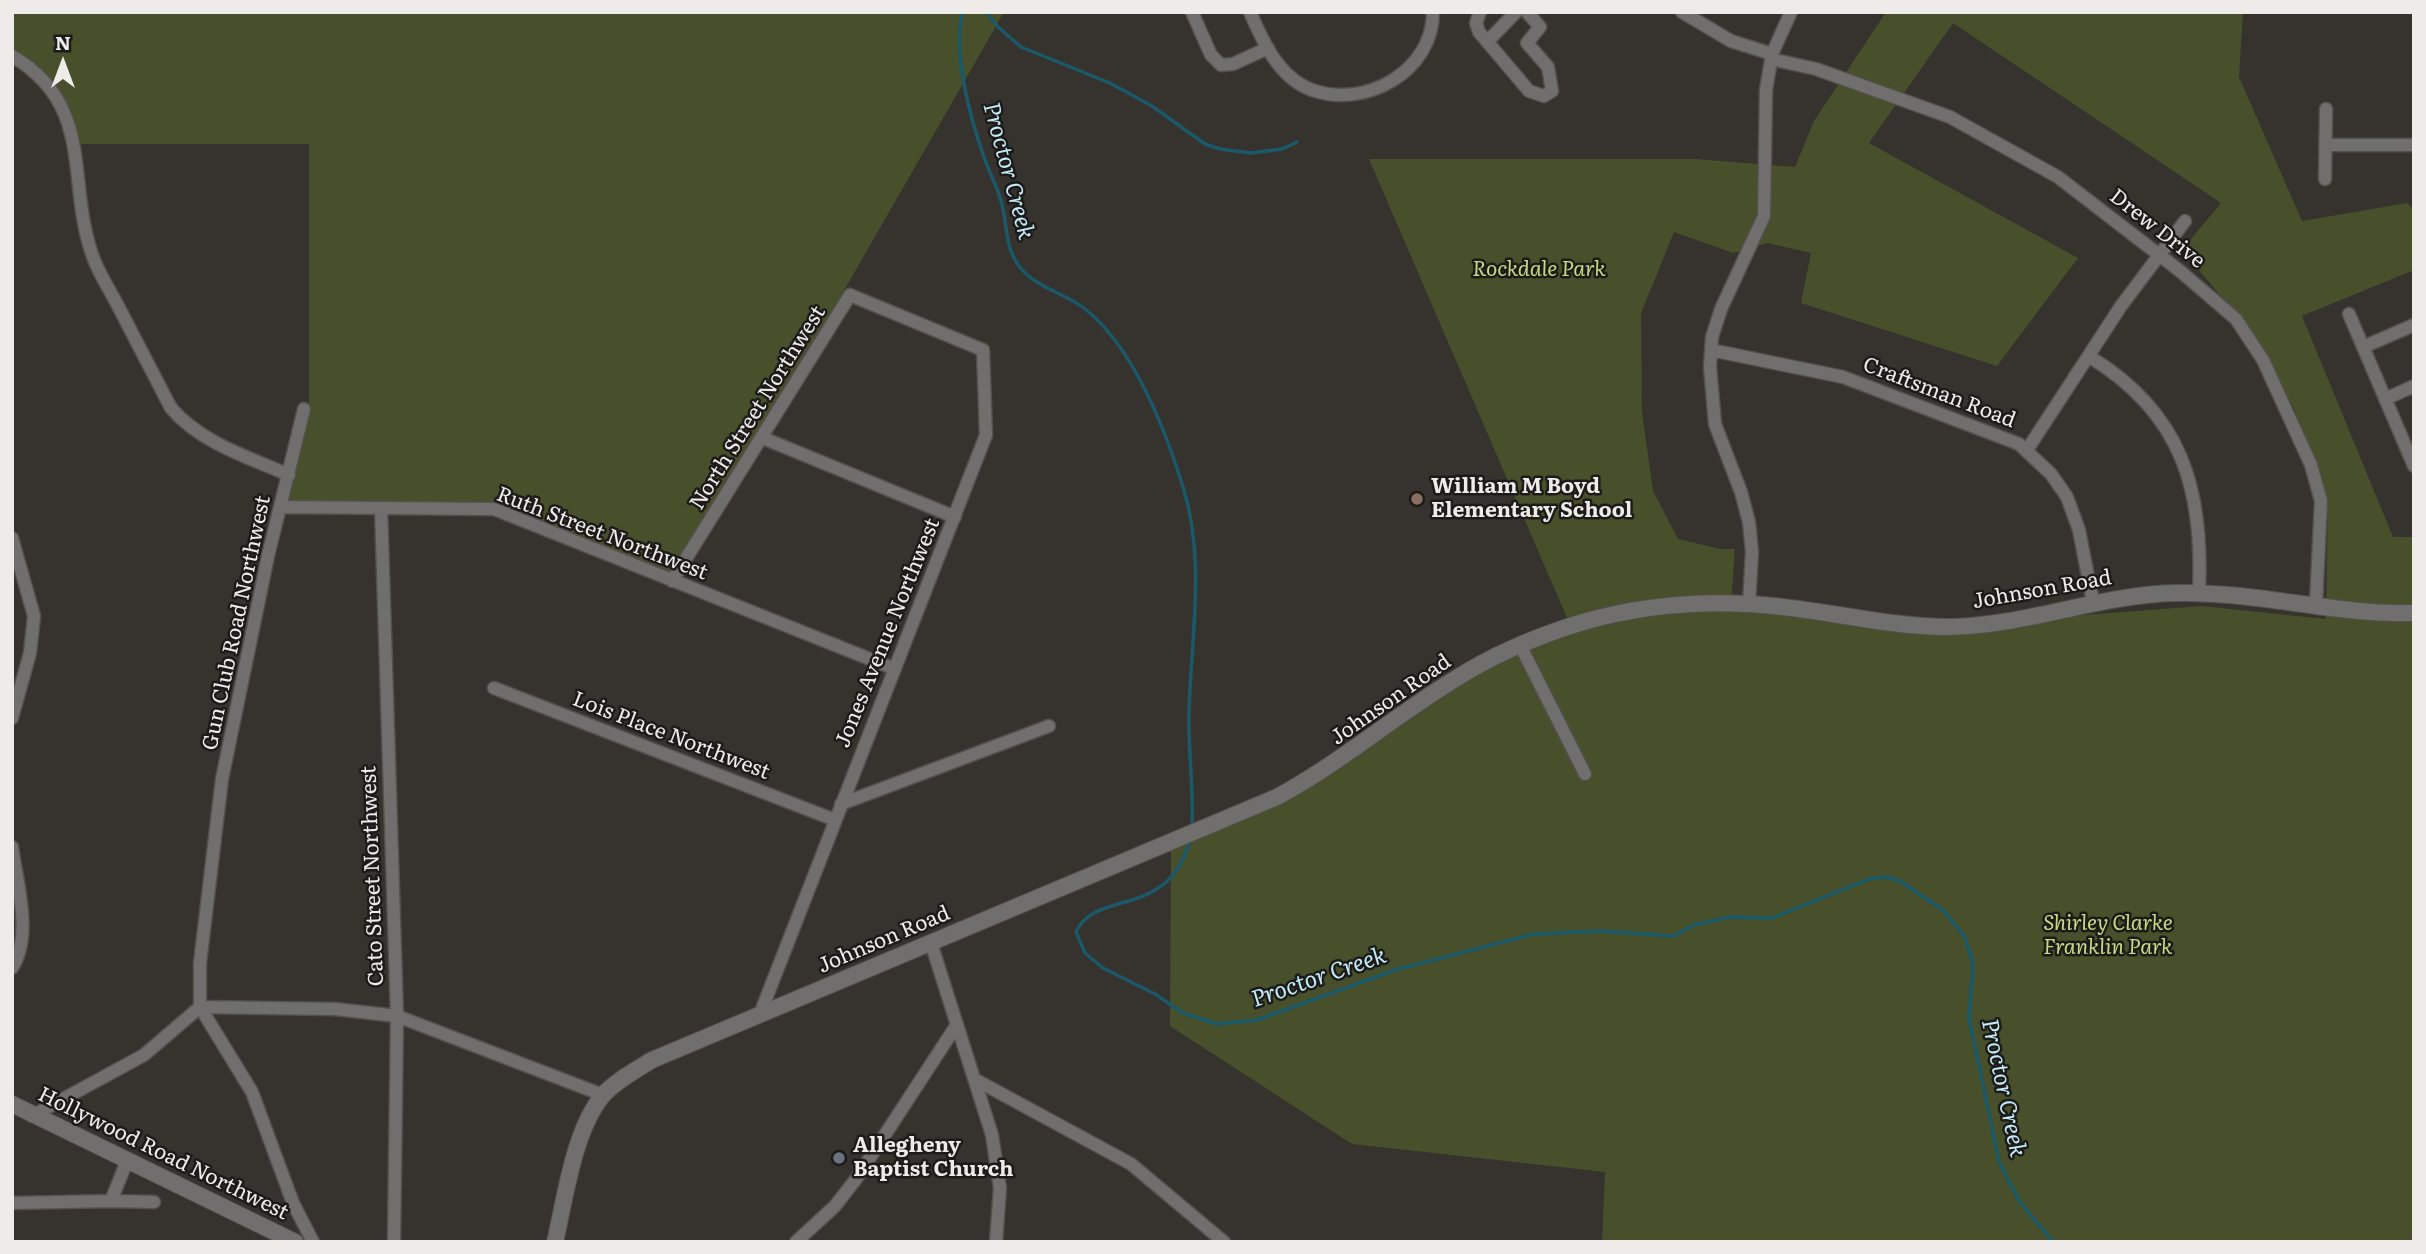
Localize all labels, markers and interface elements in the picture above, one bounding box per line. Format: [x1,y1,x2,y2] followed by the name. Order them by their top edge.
[28,28,98,98] north arrow
[55,28,71,56] text: N
[976,100,1040,242] water label: Proctor Creek
[2104,184,2210,274] street label: Drew Drive
[1472,257,1606,283] park label: Rockdale Park
[685,301,831,515] street label: North Street Northwest
[1859,352,2019,434] street label: Craftsman Road
[1431,474,1632,524] place label: William M Boyd Elementary School
[493,482,711,586] street label: Ruth Street Northwest
[1409,491,1425,507] marker: William M Boyd Elementary School
[198,493,276,753] street label: Gun Club Road Northwest
[830,515,946,751] street label: Jones Avenue Northwest
[1970,565,2114,615] street label: Johnson Road
[1326,649,1456,751] street label: Johnson Road
[569,687,773,785] street label: Lois Place Northwest
[357,765,389,987] street label: Cato Street Northwest
[814,901,954,979] street label: Johnson Road
[2043,911,2173,961] park label: Shirley Clarke Franklin Park
[1248,942,1390,1014] water label: Proctor Creek
[1975,1016,2031,1160] water label: Proctor Creek
[34,1082,292,1226] street label: Hollywood Road Northwest
[853,1133,1014,1183] place label: Allegheny Baptist Church
[831,1150,847,1166] marker: Allegheny Baptist Church

